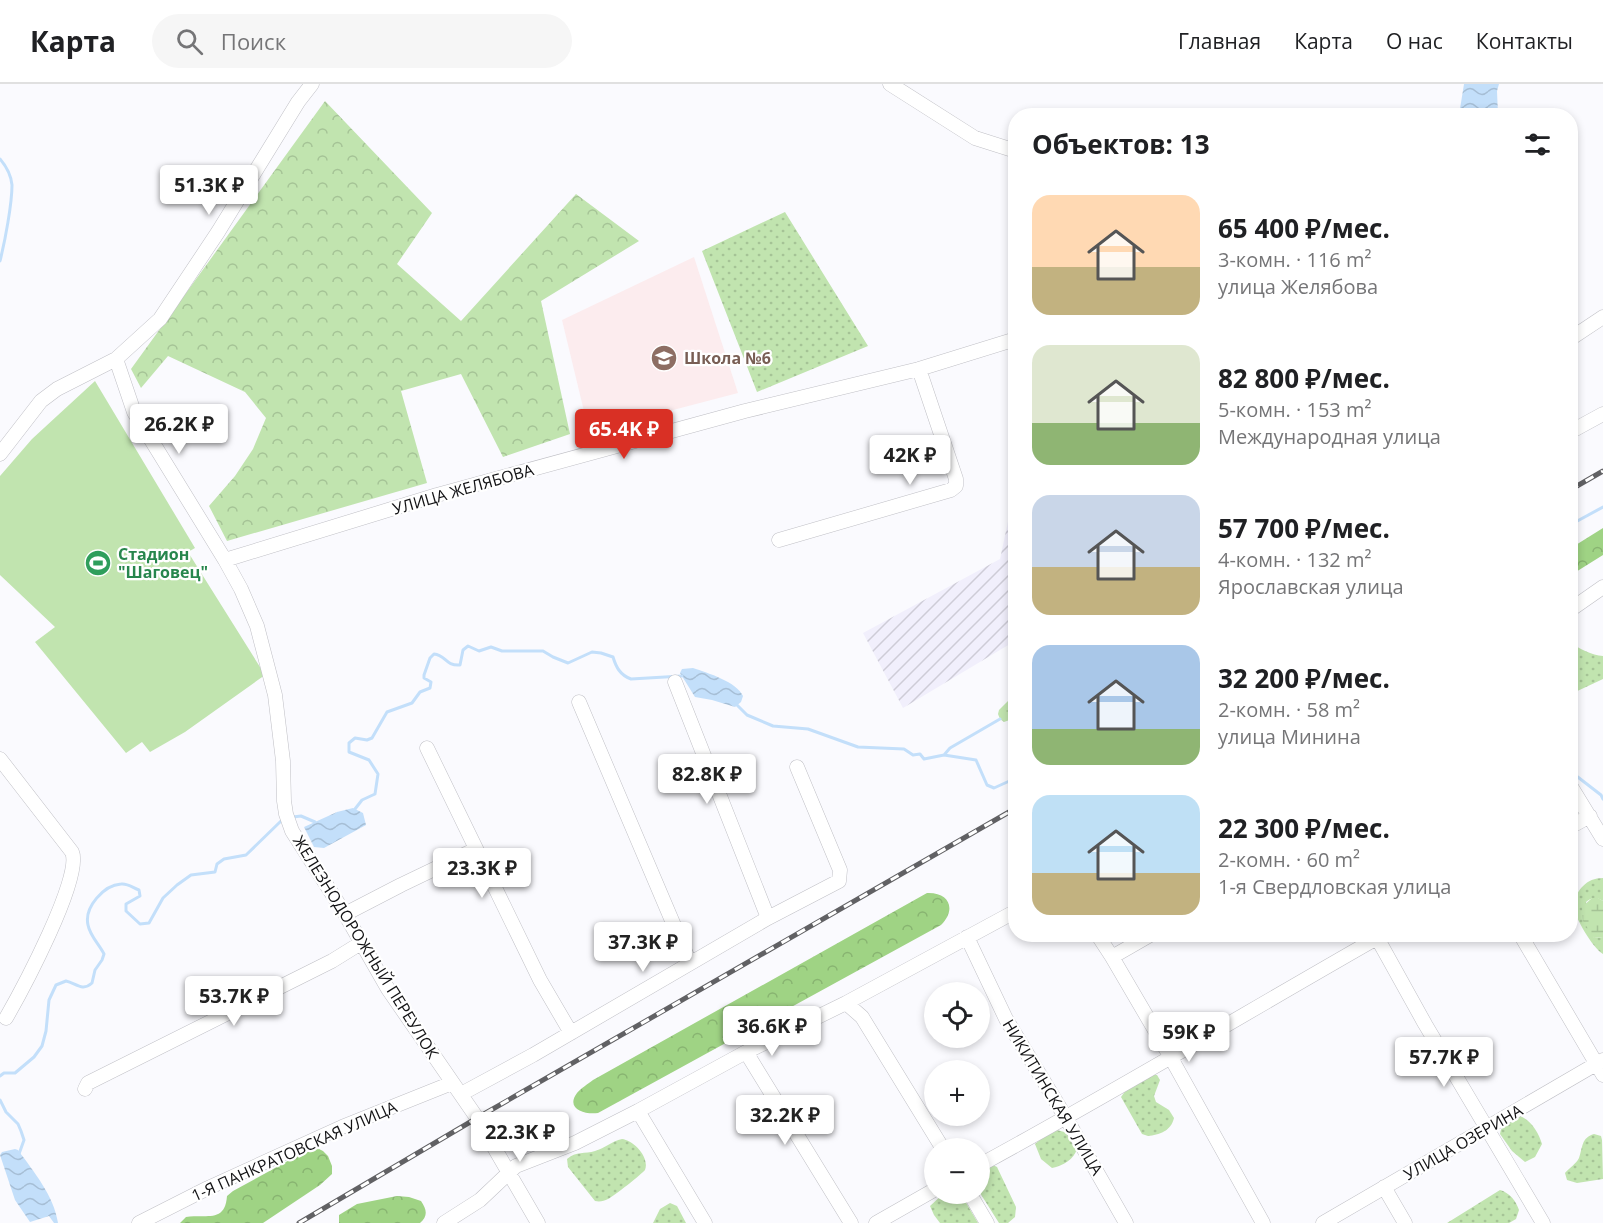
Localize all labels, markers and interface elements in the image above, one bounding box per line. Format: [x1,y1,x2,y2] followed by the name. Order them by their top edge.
[152,14,572,68] search box
[30,22,116,60] text: Карта
[173,25,206,58] icon: search
[221,26,286,56] text: Поиск
[1178,27,1261,55] text: Главная
[1294,27,1353,55] text: Карта
[1386,27,1443,55] text: О нас
[1476,27,1573,55] text: Контакты
[1032,126,1210,162] text: Объектов: 13
[1521,128,1554,161] icon: filters
[154,165,264,216] pin: 51.3K ₽
[174,171,244,198] text: 51.3K ₽
[1218,210,1390,246] text: 65 400 ₽/мес.
[1080,219,1152,291] icon: home
[1218,246,1371,273] text: 3-комн. · 116 m²
[1218,273,1378,300] text: улица Желябова
[649,343,679,373] school or university icon: Школа №6
[684,347,771,369] place label: Школа №6
[1218,360,1390,396] text: 82 800 ₽/мес.
[1080,369,1152,441] icon: home
[1218,396,1371,423] text: 5-комн. · 153 m²
[124,404,234,455] pin: 26.2K ₽
[569,409,679,460] pin: 65.4K ₽
[144,410,214,437] text: 26.2K ₽
[589,415,659,442] text: 65.4K ₽
[1218,423,1441,450] text: Международная улица
[868,435,952,486] pin: 42K ₽
[884,441,937,468] text: 42K ₽
[390,458,537,520] street label: УЛИЦА ЖЕЛЯБОВА
[1218,510,1390,546] text: 57 700 ₽/мес.
[1080,519,1152,591] icon: home
[118,543,208,583] place label: Стадион "Шаговец"
[1218,546,1371,573] text: 4-комн. · 132 m²
[83,548,113,578] sports icon: Стадион "Шаговец"
[1218,573,1404,600] text: Ярославская улица
[1218,660,1390,696] text: 32 200 ₽/мес.
[1080,669,1152,741] icon: home
[1218,696,1360,723] text: 2-комн. · 58 m²
[1218,723,1361,750] text: улица Минина
[652,754,762,805] pin: 82.8K ₽
[672,760,742,787] text: 82.8K ₽
[1218,810,1390,846] text: 22 300 ₽/мес.
[1080,819,1152,891] icon: home
[288,831,444,1063] street label: ЖЕЛЕЗНОДОРОЖНЫЙ ПЕРЕУЛОК
[1218,846,1360,873] text: 2-комн. · 60 m²
[427,848,537,899] pin: 23.3K ₽
[447,854,517,881] text: 23.3K ₽
[1218,873,1451,900] text: 1-я Свердловская улица
[588,922,698,973] pin: 37.3K ₽
[608,928,678,955] text: 37.3K ₽
[179,976,289,1027] pin: 53.7K ₽
[199,982,269,1009] text: 53.7K ₽
[924,982,990,1204] map controls
[924,982,990,1048] button: locate
[717,1006,827,1057] pin: 36.6K ₽
[737,1012,807,1039] text: 36.6K ₽
[1147,1012,1231,1063] pin: 59K ₽
[998,1015,1109,1180] street label: НИКИТИНСКАЯ УЛИЦА
[1163,1018,1216,1045] text: 59K ₽
[1389,1037,1499,1088] pin: 57.7K ₽
[1409,1043,1479,1070] text: 57.7K ₽
[924,1060,990,1126] button: +
[188,1095,401,1206] street label: 1-Я ПАНКРАТОВСКАЯ УЛИЦА
[730,1095,840,1146] pin: 32.2K ₽
[1400,1099,1527,1185] street label: УЛИЦА ОЗЕРИНА
[750,1101,820,1128] text: 32.2K ₽
[465,1112,575,1163] pin: 22.3K ₽
[485,1118,555,1145] text: 22.3K ₽
[924,1138,990,1204] button: −

